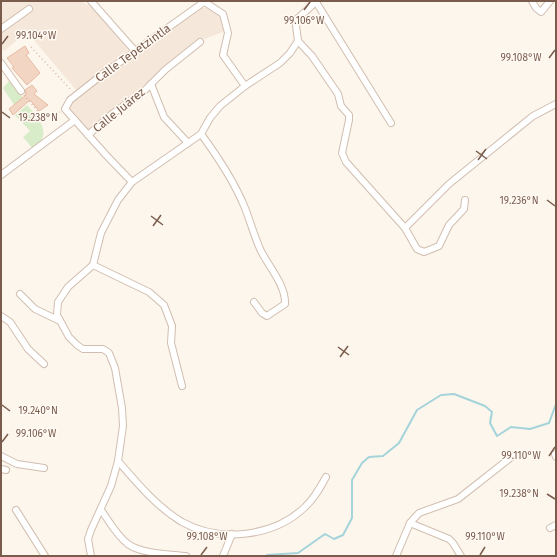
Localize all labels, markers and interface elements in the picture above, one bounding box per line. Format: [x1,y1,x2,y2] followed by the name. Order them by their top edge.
[284,15,325,27] text: 99.106°W
[93,21,173,85] street label: Calle Tepetzintla
[16,30,57,42] text: 99.104°W
[501,52,542,64] text: 99.108°W
[90,85,148,135] street label: Calle Juárez
[18,112,58,124] text: 19.238°N
[499,195,539,207] text: 19.236°N
[18,405,58,417] text: 19.240°N
[16,428,57,440] text: 99.106°W
[501,450,541,462] text: 99.110°W
[499,488,539,500] text: 19.238°N
[187,531,228,543] text: 99.108°W
[465,531,505,543] text: 99.110°W

